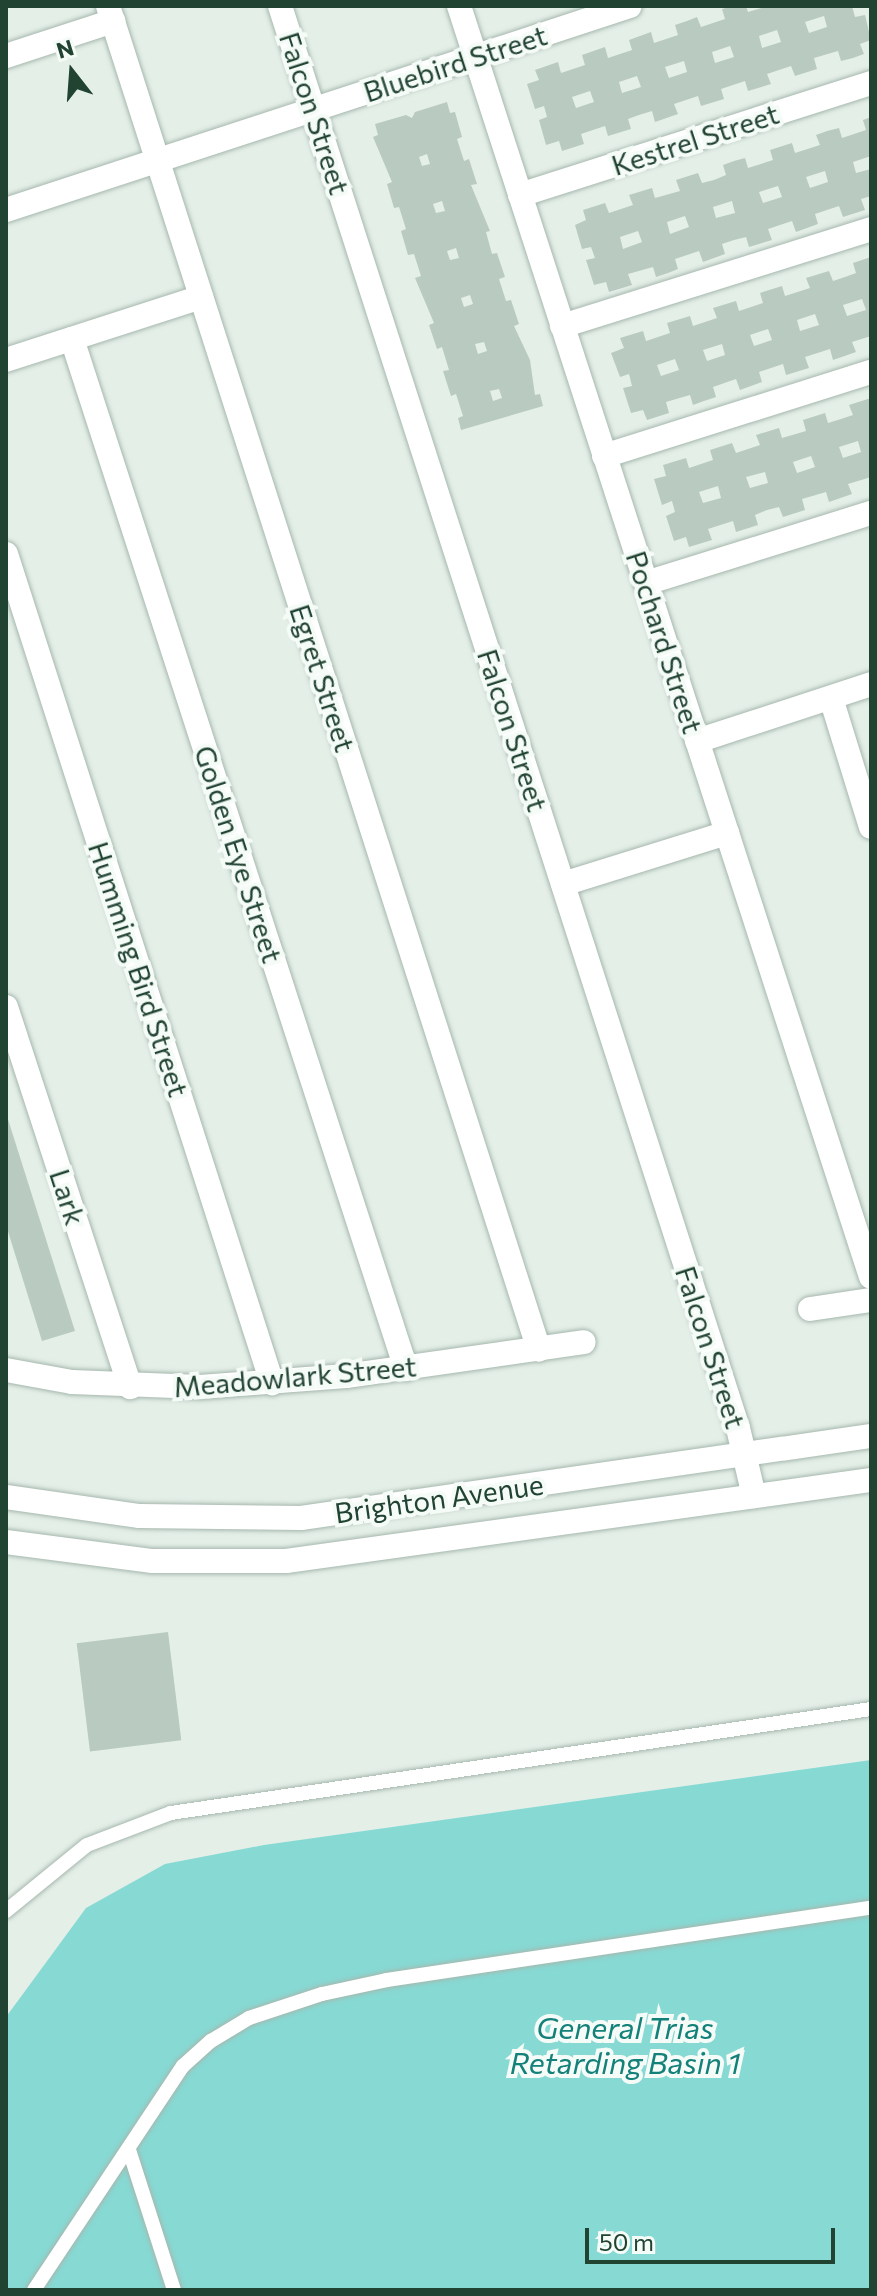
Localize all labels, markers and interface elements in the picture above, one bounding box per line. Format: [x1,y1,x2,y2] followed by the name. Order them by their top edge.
[359,18,551,108] street label: Bluebird Street
[273,28,357,198] street label: Falcon Street
[32,32,112,112] north arrow
[53,33,77,64] text: N
[607,96,783,182] street label: Kestrel Street
[620,547,710,737] street label: Pochard Street
[283,600,363,756] street label: Egret Street
[471,645,555,815] street label: Falcon Street
[188,741,290,967] street label: Golden Eye Street
[82,837,196,1101] street label: Humming Bird Street
[43,1165,93,1229] street label: Lark
[669,1262,753,1432] street label: Falcon Street
[172,1349,418,1403] street label: Meadowlark Street
[332,1467,546,1529] street label: Brighton Avenue
[510,2009,740,2080] water label: General Trias Retarding Basin 1
[589,2212,839,2262] scale bar
[599,2227,654,2256] text: 50 m

